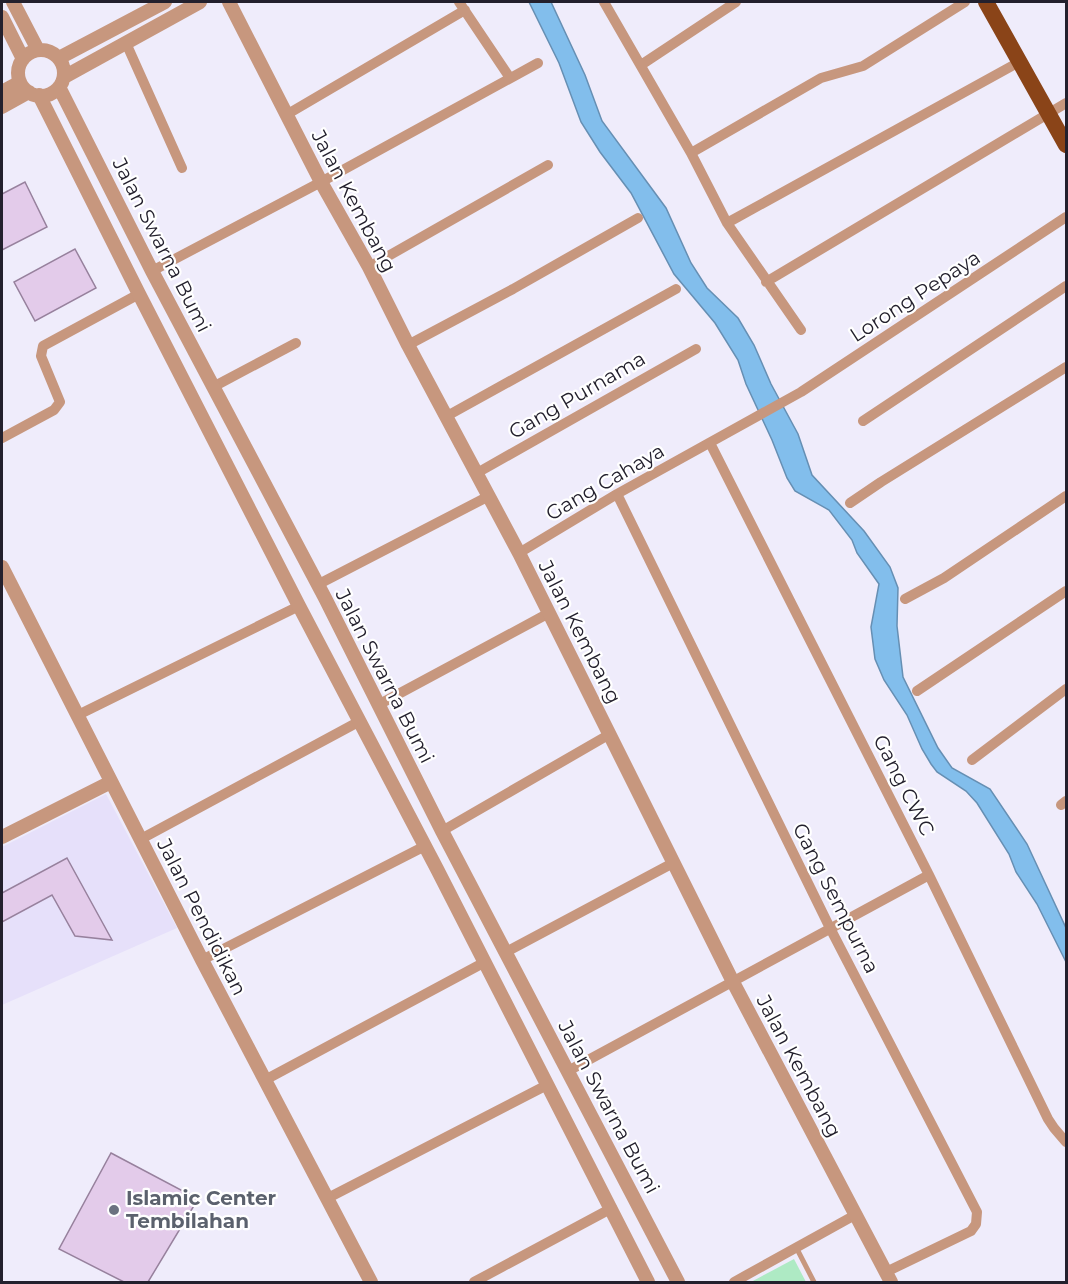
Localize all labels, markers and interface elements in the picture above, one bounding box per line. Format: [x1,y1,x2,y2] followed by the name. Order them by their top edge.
[306,125,402,276] street label: Jalan Kembang
[107,153,216,336] street label: Jalan Swarna Bumi
[845,245,985,347] street label: Lorong Pepaya
[504,346,650,444] street label: Gang Purnama
[542,438,668,526] street label: Gang Cahaya
[533,556,626,708] street label: Jalan Kembang
[330,584,439,767] street label: Jalan Swarna Bumi
[868,731,940,839] street label: Gang CWC
[788,819,884,977] street label: Gang Sempurna
[152,834,252,999] street label: Jalan Pendidikan
[751,990,847,1141] street label: Jalan Kembang
[553,1016,665,1198] street label: Jalan Swarna Bumi
[126,1186,277,1233] place label: Islamic Center Tembilahan
[107,1203,121,1217] marker: Islamic Center Tembilahan

